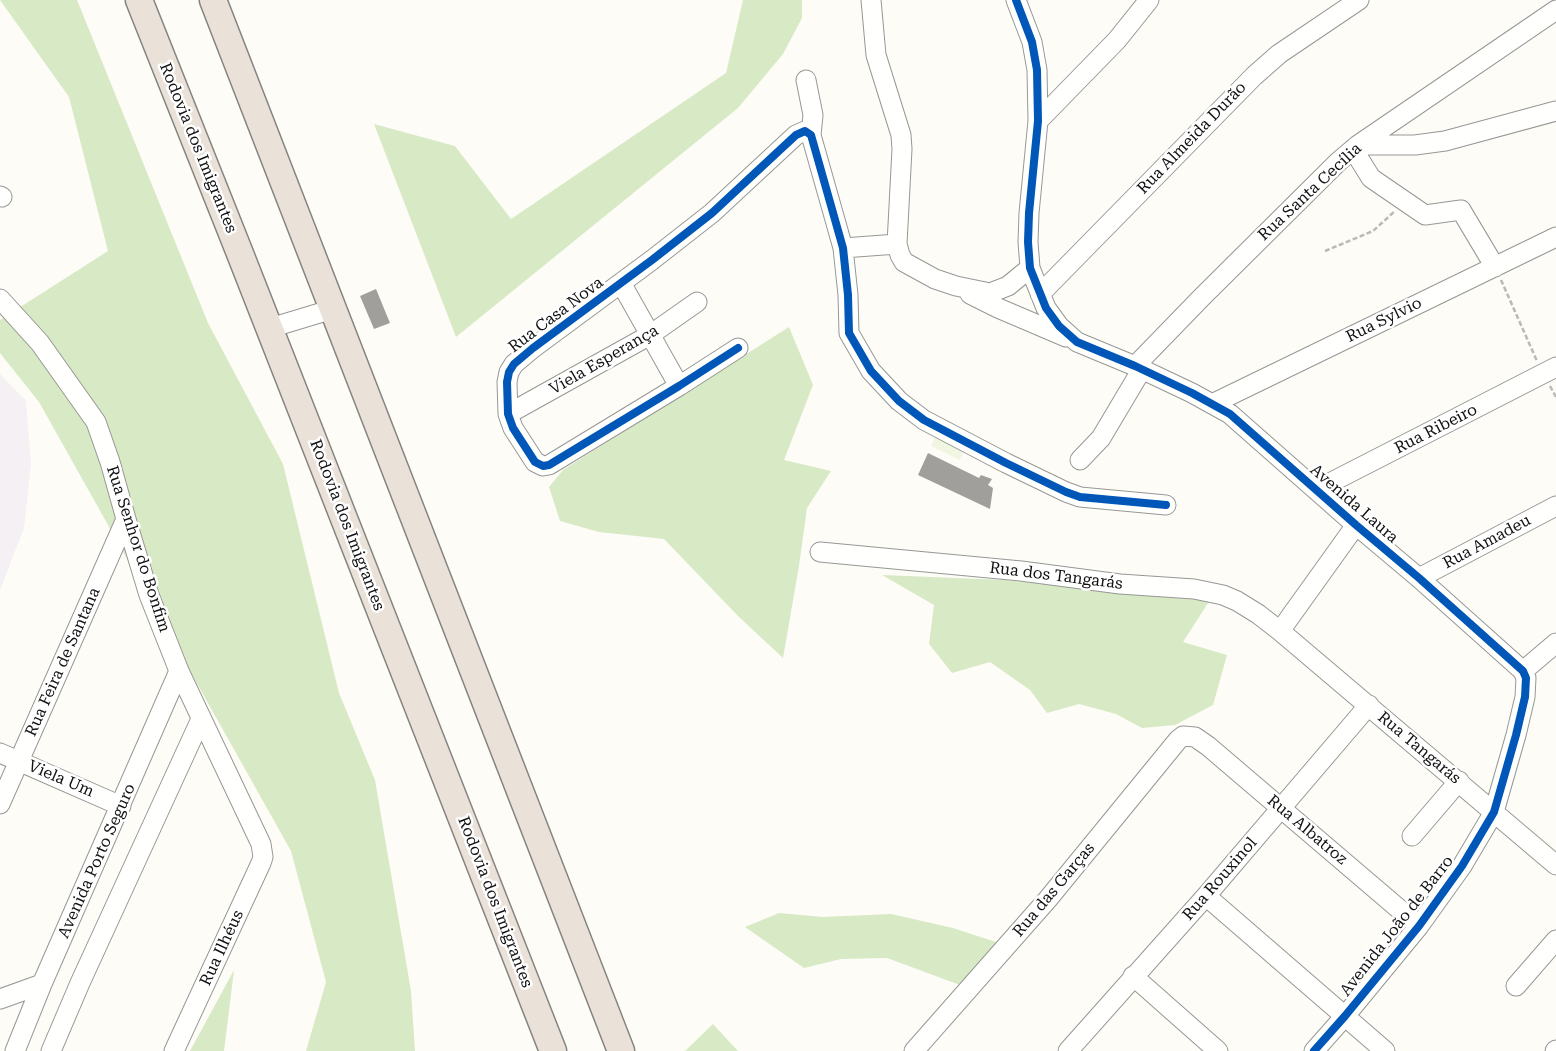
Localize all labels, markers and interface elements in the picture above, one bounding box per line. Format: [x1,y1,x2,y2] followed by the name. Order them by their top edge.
[155,60,241,236] street label: Rodovia dos Imigrantes
[1134,78,1250,198] street label: Rua Almeida Durão
[1254,139,1366,245] street label: Rua Santa Cecília
[505,273,607,357] street label: Rua Casa Nova
[1343,293,1425,347] street label: Rua Sylvio
[546,321,662,399] street label: Viela Esperança
[1391,400,1481,458] street label: Rua Ribeiro
[305,437,389,613] street label: Rodovia dos Imigrantes
[1306,460,1402,548] street label: Avenida Laura
[102,463,174,635] street label: Rua Senhor do Bonfim
[1440,511,1534,573] street label: Rua Amadeu
[988,558,1124,594] street label: Rua dos Tangarás
[21,585,105,739] street label: Rua Feira de Santana
[1374,708,1464,788] street label: Rua Tangarás
[25,757,97,801] street label: Viela Um
[54,781,140,941] street label: Avenida Porto Seguro
[1263,791,1351,869] street label: Rua Albatroz
[453,814,537,990] street label: Rodovia dos Imigrantes
[1179,834,1261,924] street label: Rua Rouxinol
[1009,839,1099,941] street label: Rua das Garças
[1336,852,1458,1000] street label: Avenida João de Barro
[196,907,248,989] street label: Rua Ilhéus

